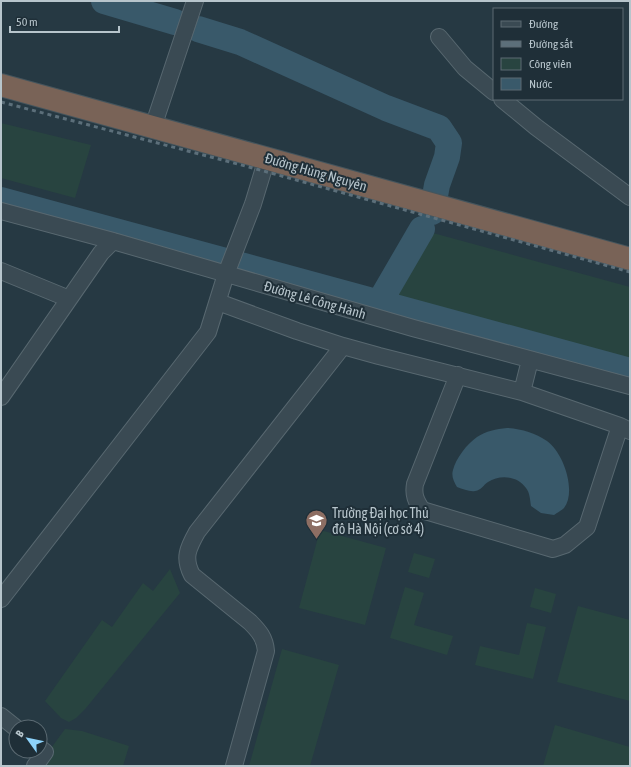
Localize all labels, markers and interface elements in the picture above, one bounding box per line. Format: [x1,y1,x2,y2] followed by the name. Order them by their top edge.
[10,8,119,34] scale bar
[493,8,623,100] legend
[16,15,38,29] text: 50 m
[529,17,559,31] text: Đường
[529,37,574,51] text: Đường sắt
[529,57,572,71] text: Công viên
[529,77,553,91] text: Nước
[263,150,369,194] street label: Đường Hùng Nguyên
[262,278,368,322] street label: Đường Lê Công Hành
[332,505,429,537] place label: Trường Đại học Thủ đô Hà Nội (cơ sở 4)
[303,508,329,541] school or university icon: Trường Đại học Thủ đô Hà Nội (cơ sở 4)
[8,719,48,759] north arrow
[13,727,26,739] text: B

